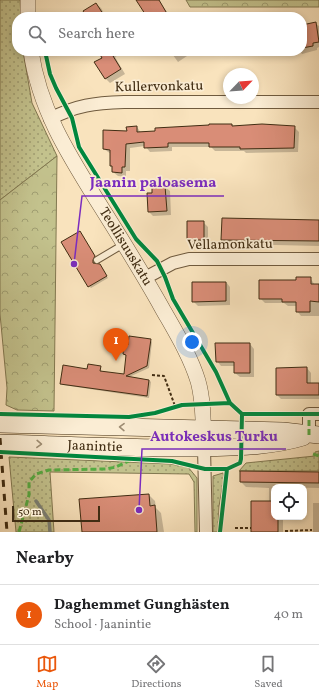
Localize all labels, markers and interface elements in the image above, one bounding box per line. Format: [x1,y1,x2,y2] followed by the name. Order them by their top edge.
[12,12,307,56] search box
[26,23,48,45] icon: search
[58,24,135,45] text: Search here
[223,68,259,104] north arrow
[115,77,204,97] street label: Kullervonkatu
[82,169,224,196] callout: Jaanin paloasema
[89,173,216,194] text: Jaanin paloasema
[94,204,157,289] street label: Teollisuuskatu
[187,235,273,255] street label: Vellamonkatu
[103,328,129,361] pin: 1
[182,332,202,352] your location
[142,422,286,449] callout: Autokeskus Turku
[119,423,125,432] one-way arrow
[150,427,278,448] text: Autokeskus Turku
[67,436,123,457] street label: Jaanintie
[36,440,42,448] one-way arrow
[271,484,307,520] map controls
[271,484,307,520] button: locate
[12,504,100,523] scale bar
[18,505,42,520] text: 50 m
[16,547,74,570] text: Nearby
[54,595,230,616] text: Daghemmet Gunghästen
[26,606,32,624] text: 1
[274,606,303,624] text: 40 m
[54,616,151,634] text: School · Jaanintie
[36,653,58,692] tab: Map
[131,653,182,692] tab: Directions
[254,653,283,692] tab: Saved

